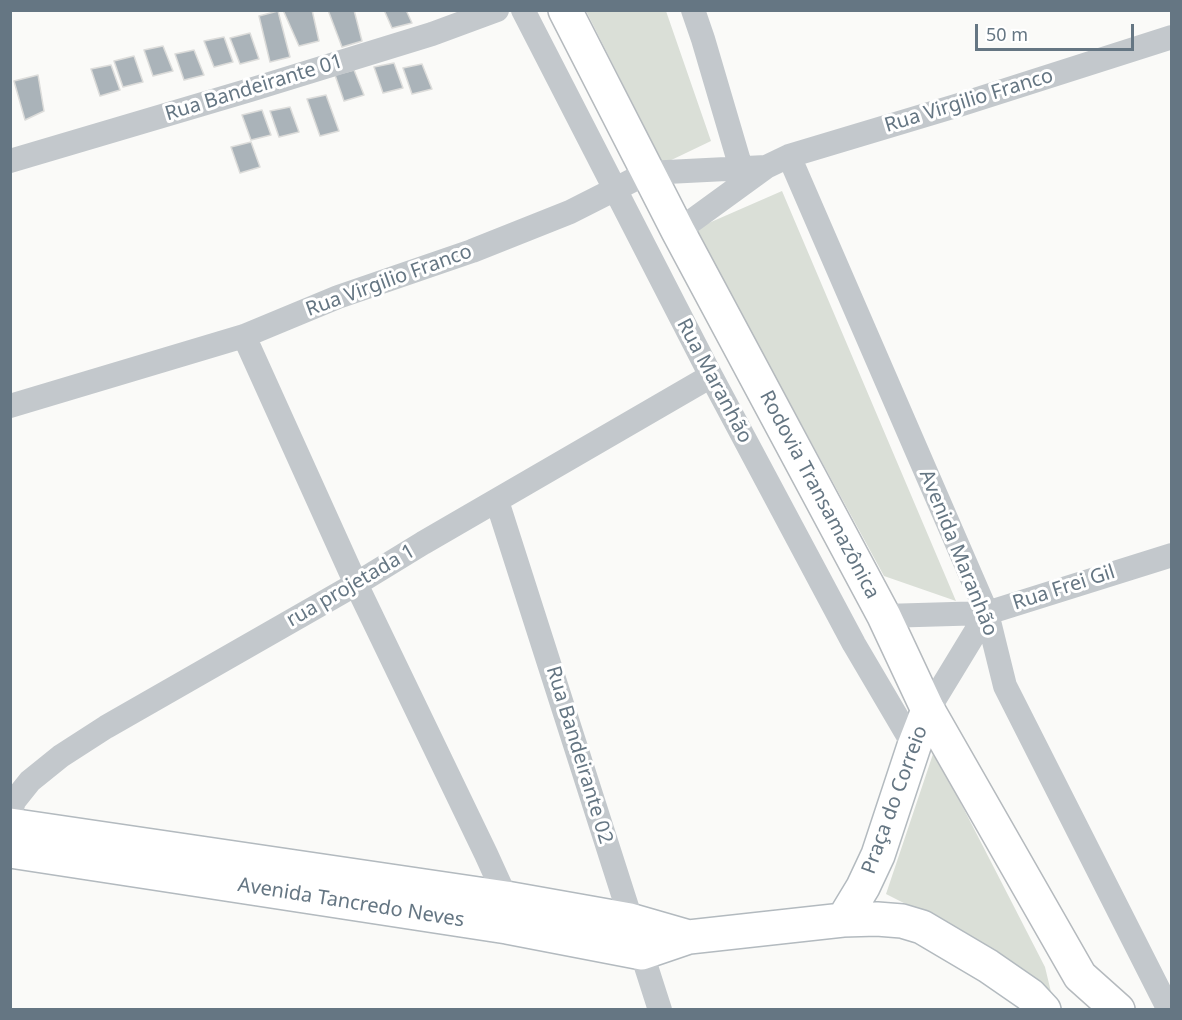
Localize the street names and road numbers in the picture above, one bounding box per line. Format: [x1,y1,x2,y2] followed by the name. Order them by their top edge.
[162,50,346,126] street label: Rua Bandeirante 01
[882,64,1056,138] street label: Rua Virgilio Franco
[303,240,475,322] street label: Rua Virgilio Franco
[671,315,757,447] street label: Rua Maranhão
[754,387,884,603] street label: Rodovia Transamazônica
[914,466,1002,640] street label: Avenida Maranhão
[282,540,420,632] street label: rua projetada 1
[1010,560,1118,616] street label: Rua Frei Gil
[541,663,617,847] street label: Rua Bandeirante 02
[857,723,933,877] street label: Praça do Correio
[236,873,466,933] street label: Avenida Tancredo Neves

